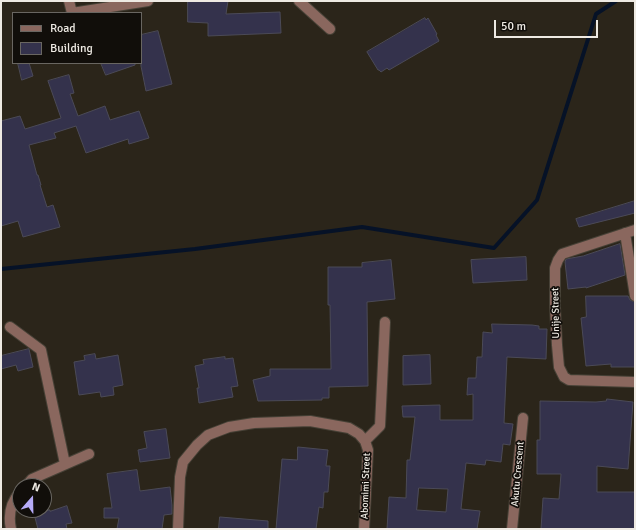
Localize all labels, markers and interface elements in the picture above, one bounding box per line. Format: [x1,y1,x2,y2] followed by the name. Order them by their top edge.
[12,12,142,64] legend
[496,12,600,38] scale bar
[501,19,526,34] text: 50 m
[50,21,76,36] text: Road
[50,41,93,56] text: Building
[550,287,562,339] street label: Unije Street
[509,441,527,507] street label: Akutu Crescent
[359,453,373,519] street label: Abomimi Street
[12,478,52,518] north arrow
[30,480,42,495] text: N

